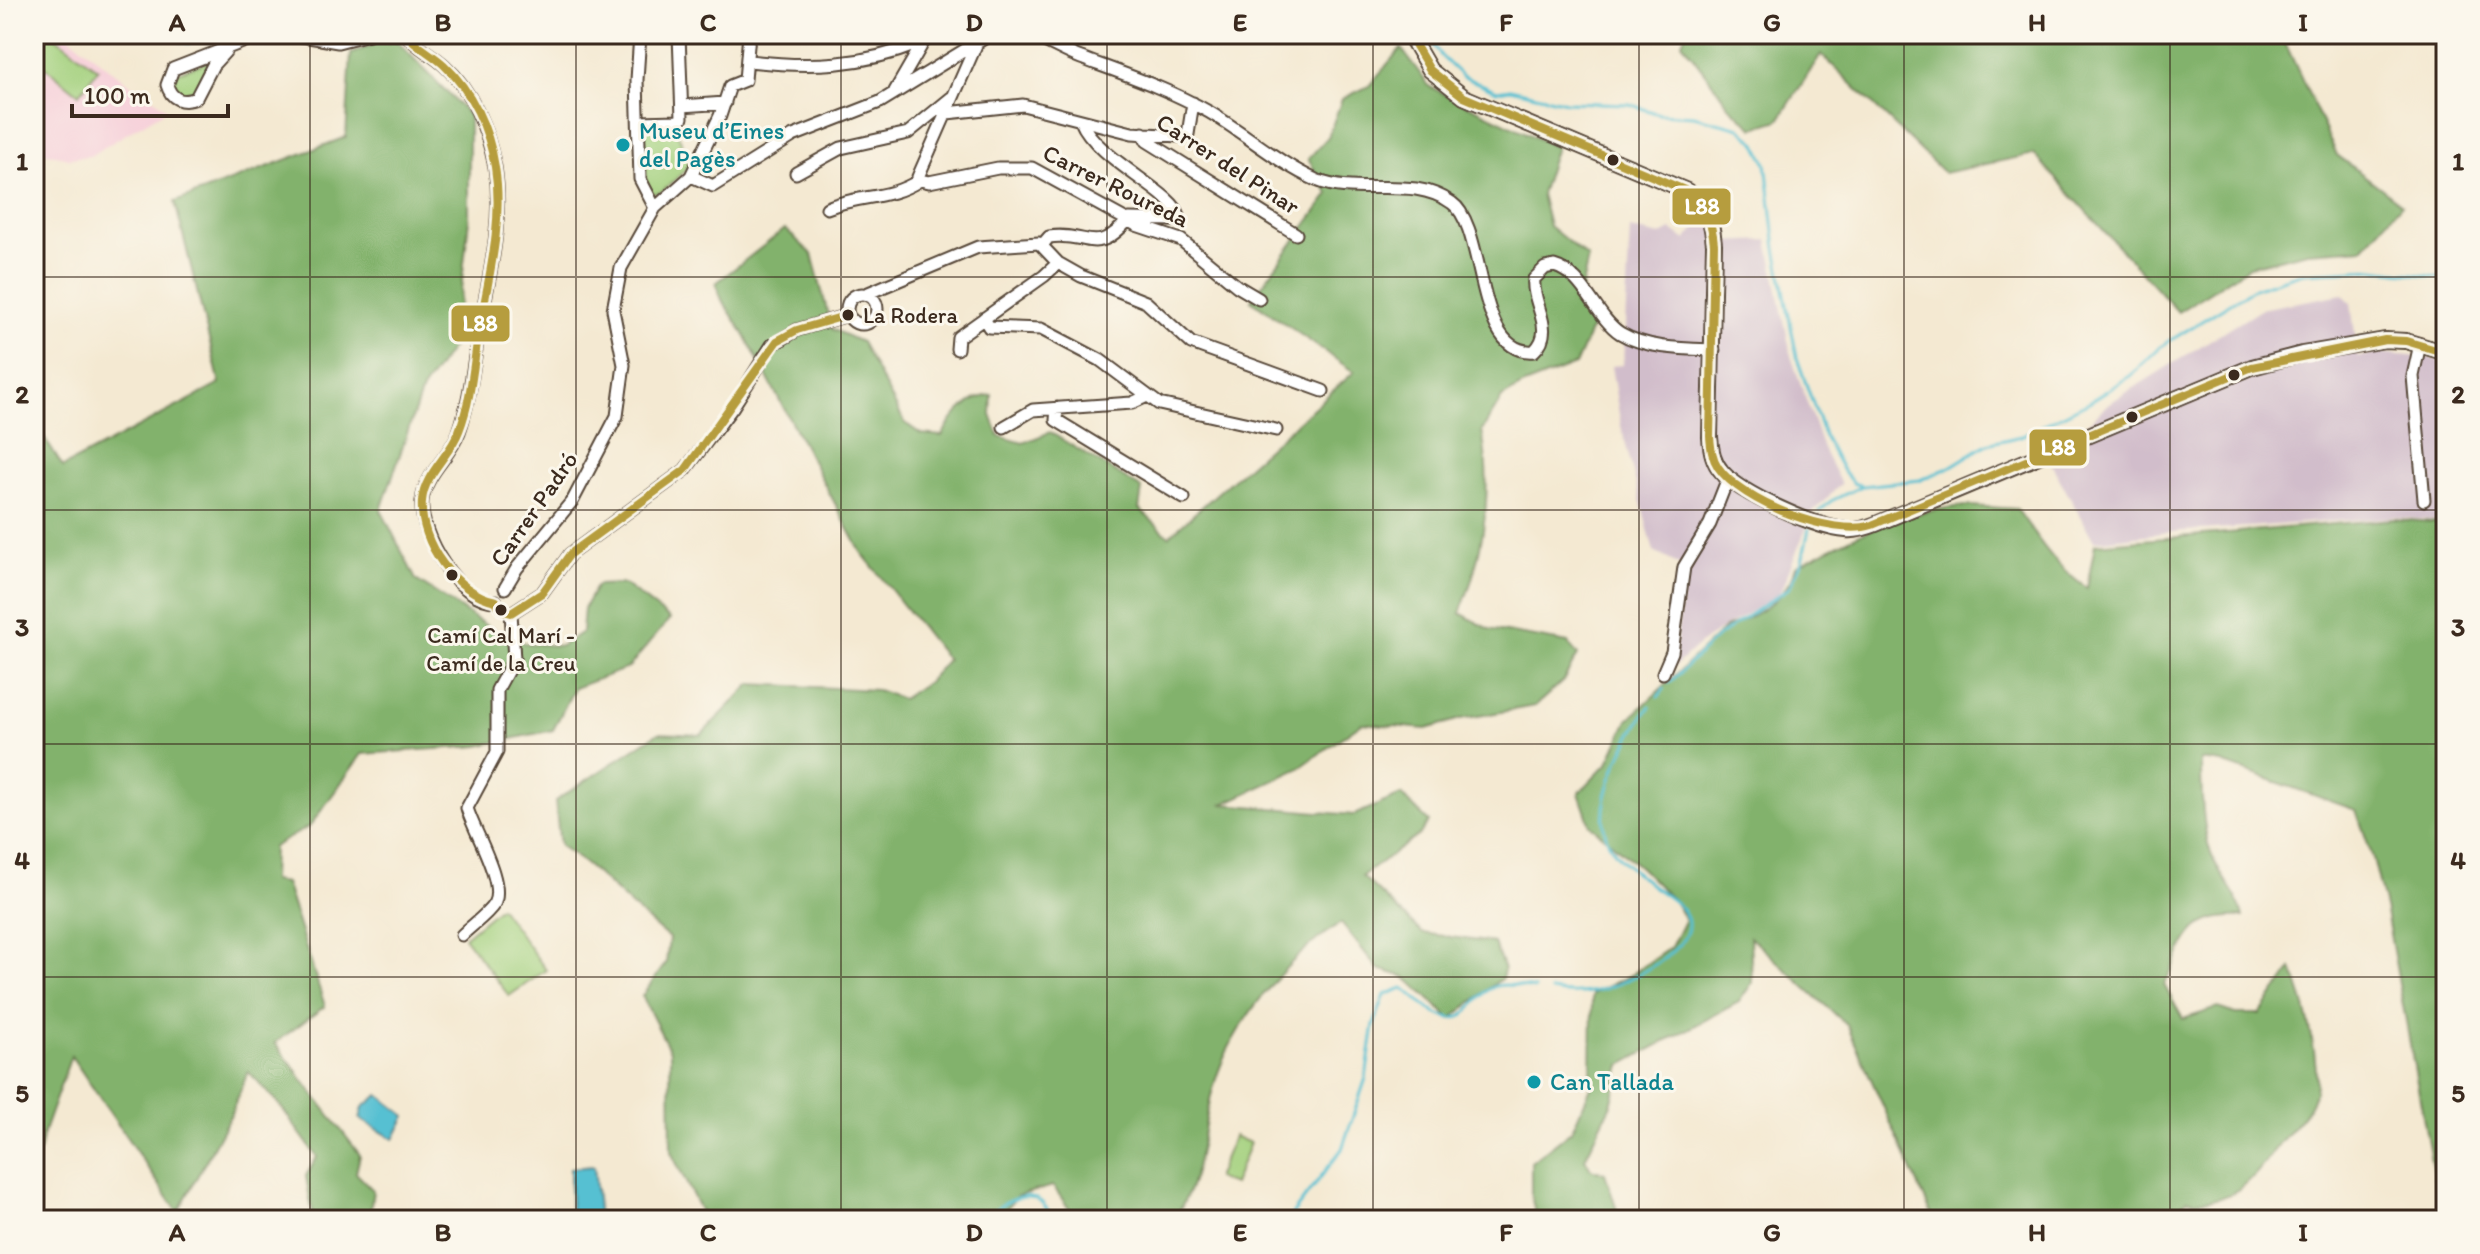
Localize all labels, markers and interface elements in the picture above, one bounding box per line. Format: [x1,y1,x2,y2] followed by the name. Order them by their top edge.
[168,6,186,38] text: A
[435,6,452,38] text: B
[700,6,717,38] text: C
[965,6,983,38] text: D
[1233,6,1247,38] text: E
[1499,6,1513,38] text: F
[1763,6,1781,38] text: G
[2028,6,2046,38] text: H
[2298,6,2308,38] text: I
[72,68,228,118] scale bar
[84,81,150,110] text: 100 m
[1151,107,1306,221] street label: Carrer del Pinar
[639,116,785,173] place label: Museu d’Eines del Pagès
[614,136,632,154] marker: Museu d’Eines del Pagès
[1038,138,1195,234] street label: Carrer Roureda
[16,145,28,177] text: 1
[2452,145,2464,177] text: 1
[1605,152,1621,168] unlabelled marker
[1671,187,1732,226] line badge: L88
[1684,193,1720,220] text: L88
[863,302,958,329] place label: La Rodera
[450,304,511,343] line badge: L88
[840,307,856,323] marker: La Rodera
[462,310,498,337] text: L88
[2226,367,2242,383] unlabelled marker
[15,378,29,410] text: 2
[2451,378,2465,410] text: 2
[2124,409,2140,425] unlabelled marker
[2028,428,2088,467] line badge: L88
[2040,434,2076,461] text: L88
[483,446,584,572] street label: Carrer Padró
[444,567,460,583] unlabelled marker
[493,602,509,618] marker: Camí Cal Marí - Camí de la Creu
[15,611,29,643] text: 3
[2451,611,2465,643] text: 3
[426,622,576,677] place label: Camí Cal Marí - Camí de la Creu
[14,844,30,876] text: 4
[2450,844,2466,876] text: 4
[1550,1067,1674,1096] place label: Can Tallada
[1525,1073,1543,1091] marker: Can Tallada
[15,1077,29,1109] text: 5
[2451,1077,2465,1109] text: 5
[168,1216,186,1248] text: A
[435,1216,452,1248] text: B
[700,1216,717,1248] text: C
[965,1216,983,1248] text: D
[1233,1216,1247,1248] text: E
[1499,1216,1513,1248] text: F
[1763,1216,1781,1248] text: G
[2028,1216,2046,1248] text: H
[2298,1216,2308,1248] text: I

